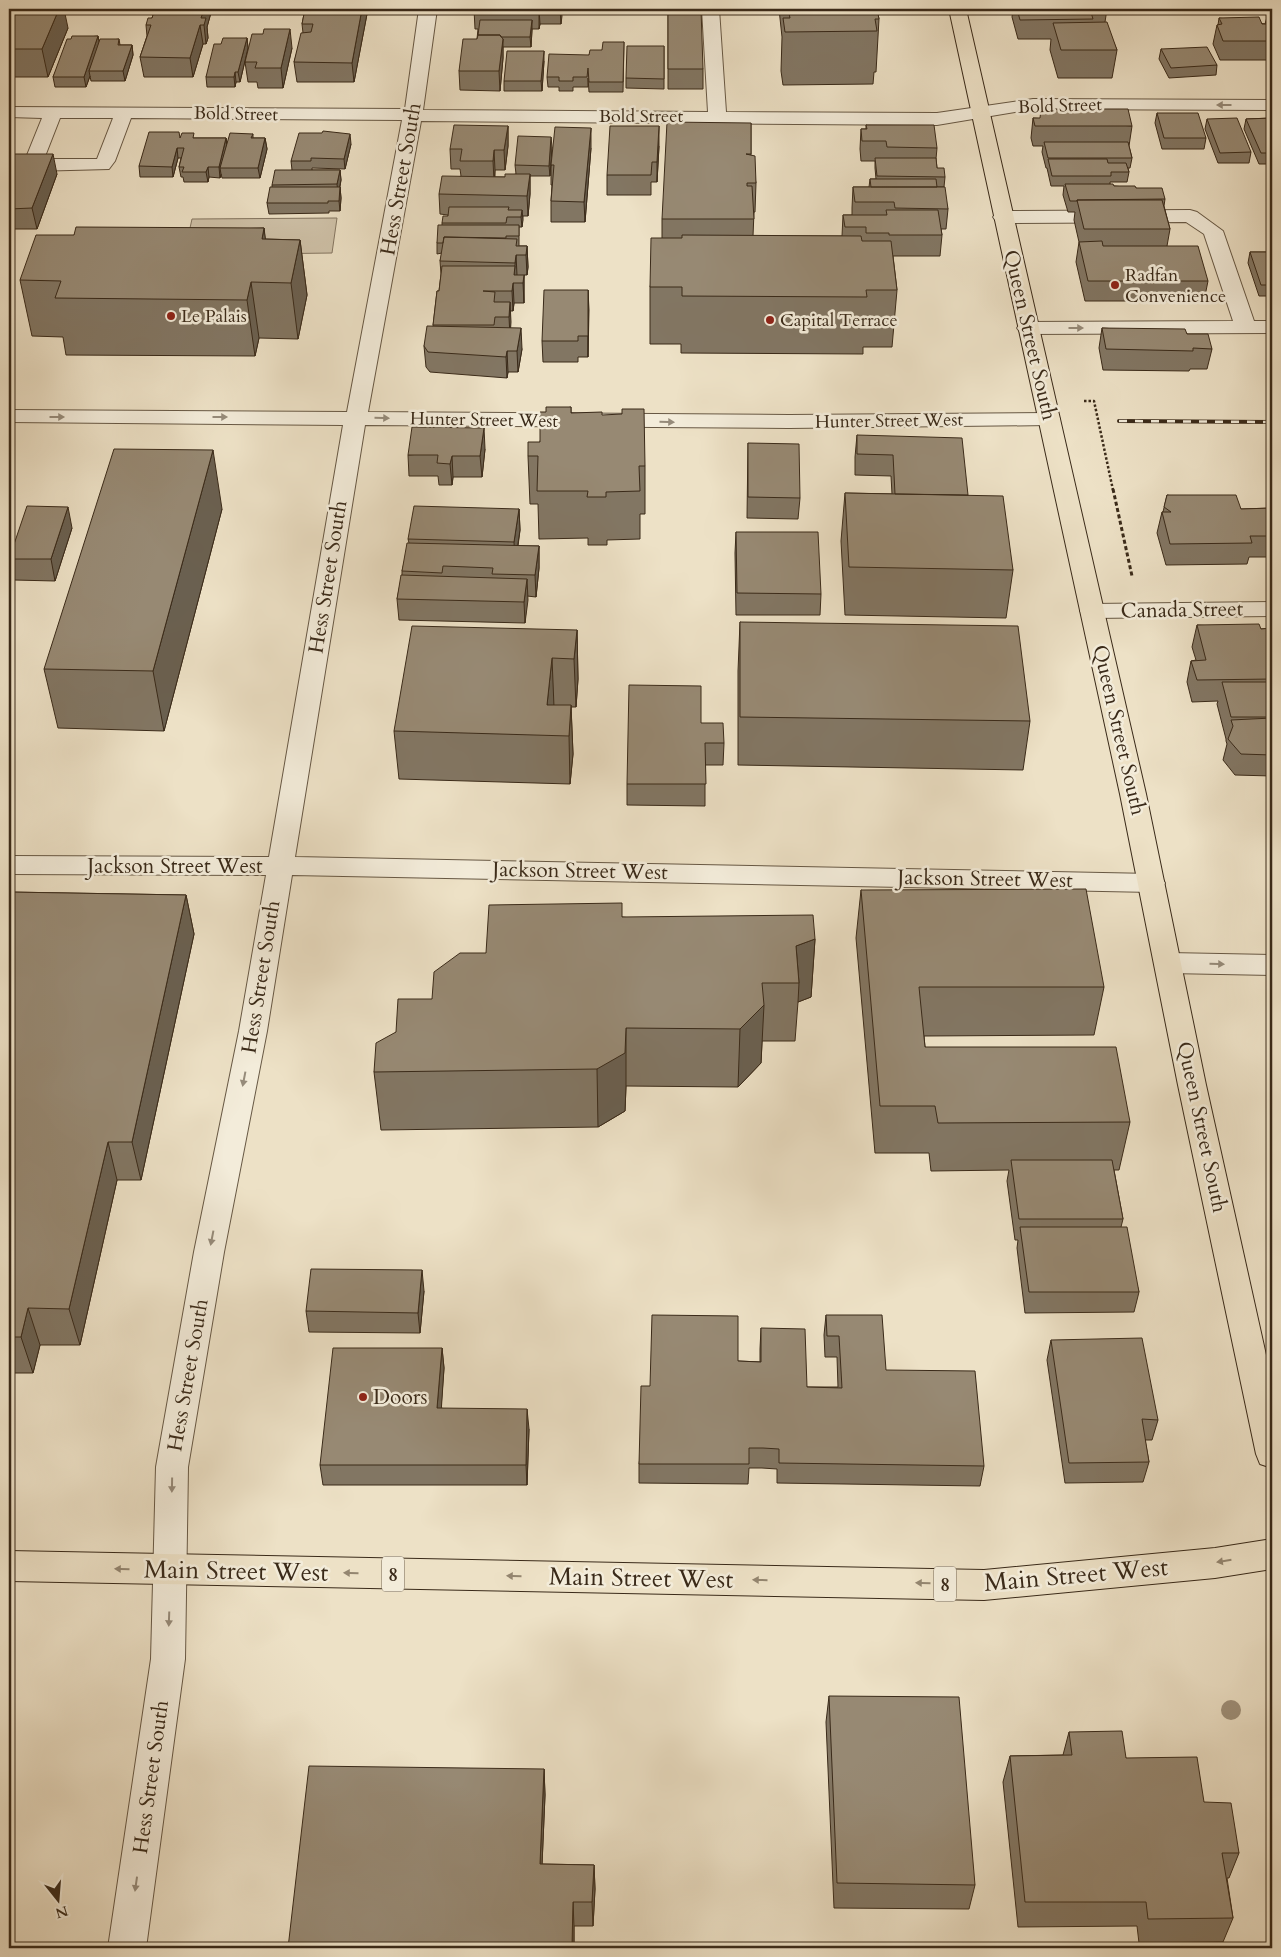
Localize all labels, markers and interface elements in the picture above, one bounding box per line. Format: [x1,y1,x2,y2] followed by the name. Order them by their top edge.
[1017,92,1103,120] street label: Bold Street
[373,100,429,258] street label: Hess Street South
[194,101,279,127] street label: Bold Street
[1215,101,1231,109] one-way arrow
[599,104,683,129] street label: Bold Street
[996,247,1064,423] street label: Queen Street South
[1125,263,1226,309] place label: Radfan Convenience
[1109,279,1121,291] marker: Radfan Convenience
[181,304,247,329] place label: Le Palais
[780,308,898,333] place label: Capital Terrace
[165,310,177,322] marker: Le Palais
[764,314,776,326] marker: Capital Terrace
[1068,324,1084,332] one-way arrow
[410,406,559,434] street label: Hunter Street West
[815,407,964,435] street label: Hunter Street West
[50,413,66,421] one-way arrow
[212,413,228,421] one-way arrow
[375,414,391,422] one-way arrow
[660,419,676,427] one-way arrow
[302,498,354,656] street label: Hess Street South
[1120,594,1244,626] street label: Canada Street
[1085,642,1153,818] street label: Queen Street South
[84,852,263,881] street label: Jackson Street West
[489,855,668,887] street label: Jackson Street West
[894,863,1073,895] street label: Jackson Street West
[235,898,287,1056] street label: Hess Street South
[1210,960,1226,968] one-way arrow
[1170,1039,1234,1216] street label: Queen Street South
[239,1071,247,1087] one-way arrow
[208,1231,216,1246] one-way arrow
[160,1296,216,1454] street label: Hess Street South
[373,1383,427,1412] place label: Doors
[357,1391,369,1403] marker: Doors
[168,1477,176,1493] one-way arrow
[983,1550,1169,1600] street label: Main Street West
[144,1552,329,1590] street label: Main Street West
[382,1556,404,1592] road number: 8
[1216,1558,1232,1566] one-way arrow
[549,1559,734,1597] street label: Main Street West
[113,1565,129,1573] one-way arrow
[934,1566,956,1602] road number: 8
[343,1569,359,1577] one-way arrow
[506,1572,522,1580] one-way arrow
[752,1576,768,1584] one-way arrow
[914,1579,930,1587] one-way arrow
[165,1611,173,1627] one-way arrow
[126,1698,176,1856] street label: Hess Street South
[32,1874,82,1924] north arrow
[132,1876,140,1892] one-way arrow
[53,1901,70,1923] text: N

